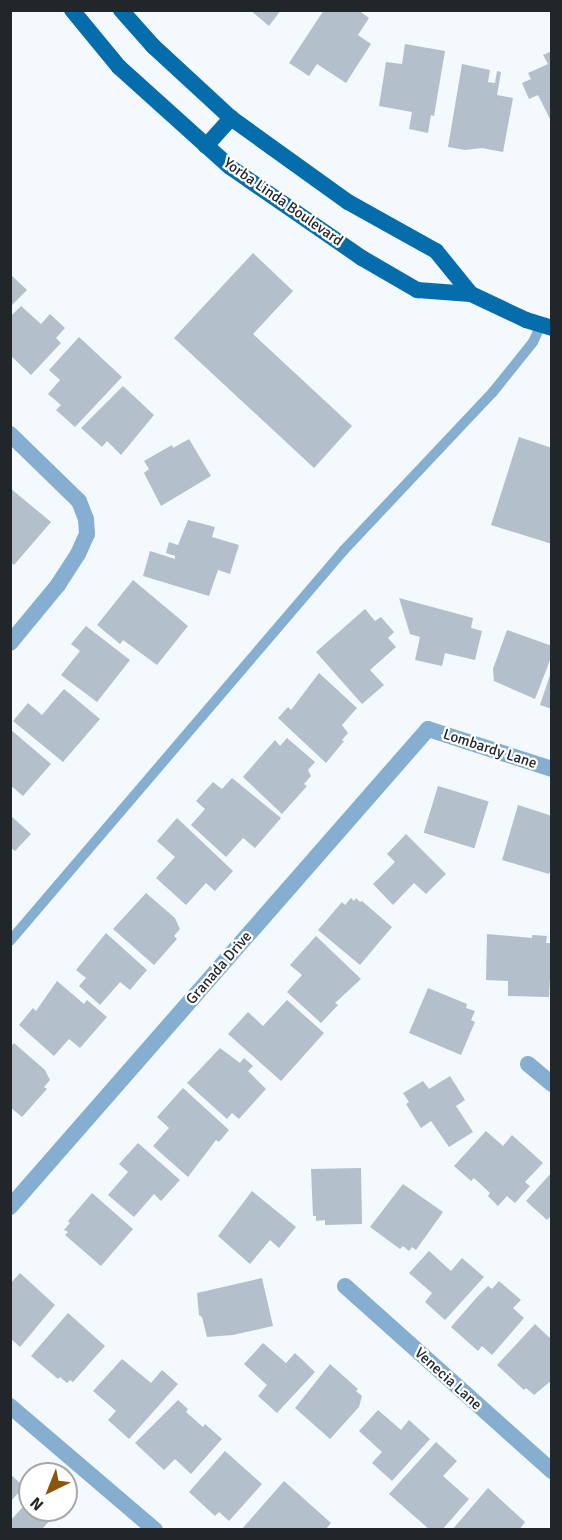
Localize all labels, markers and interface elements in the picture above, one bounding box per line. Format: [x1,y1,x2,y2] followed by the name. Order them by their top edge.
[220,154,346,250] street label: Yorba Linda Boulevard
[441,725,539,773] street label: Lombardy Lane
[182,928,256,1008] street label: Granada Drive
[411,1344,485,1414] street label: Venecia Lane
[18,1462,78,1522] north arrow
[26,1493,48,1515] text: N

